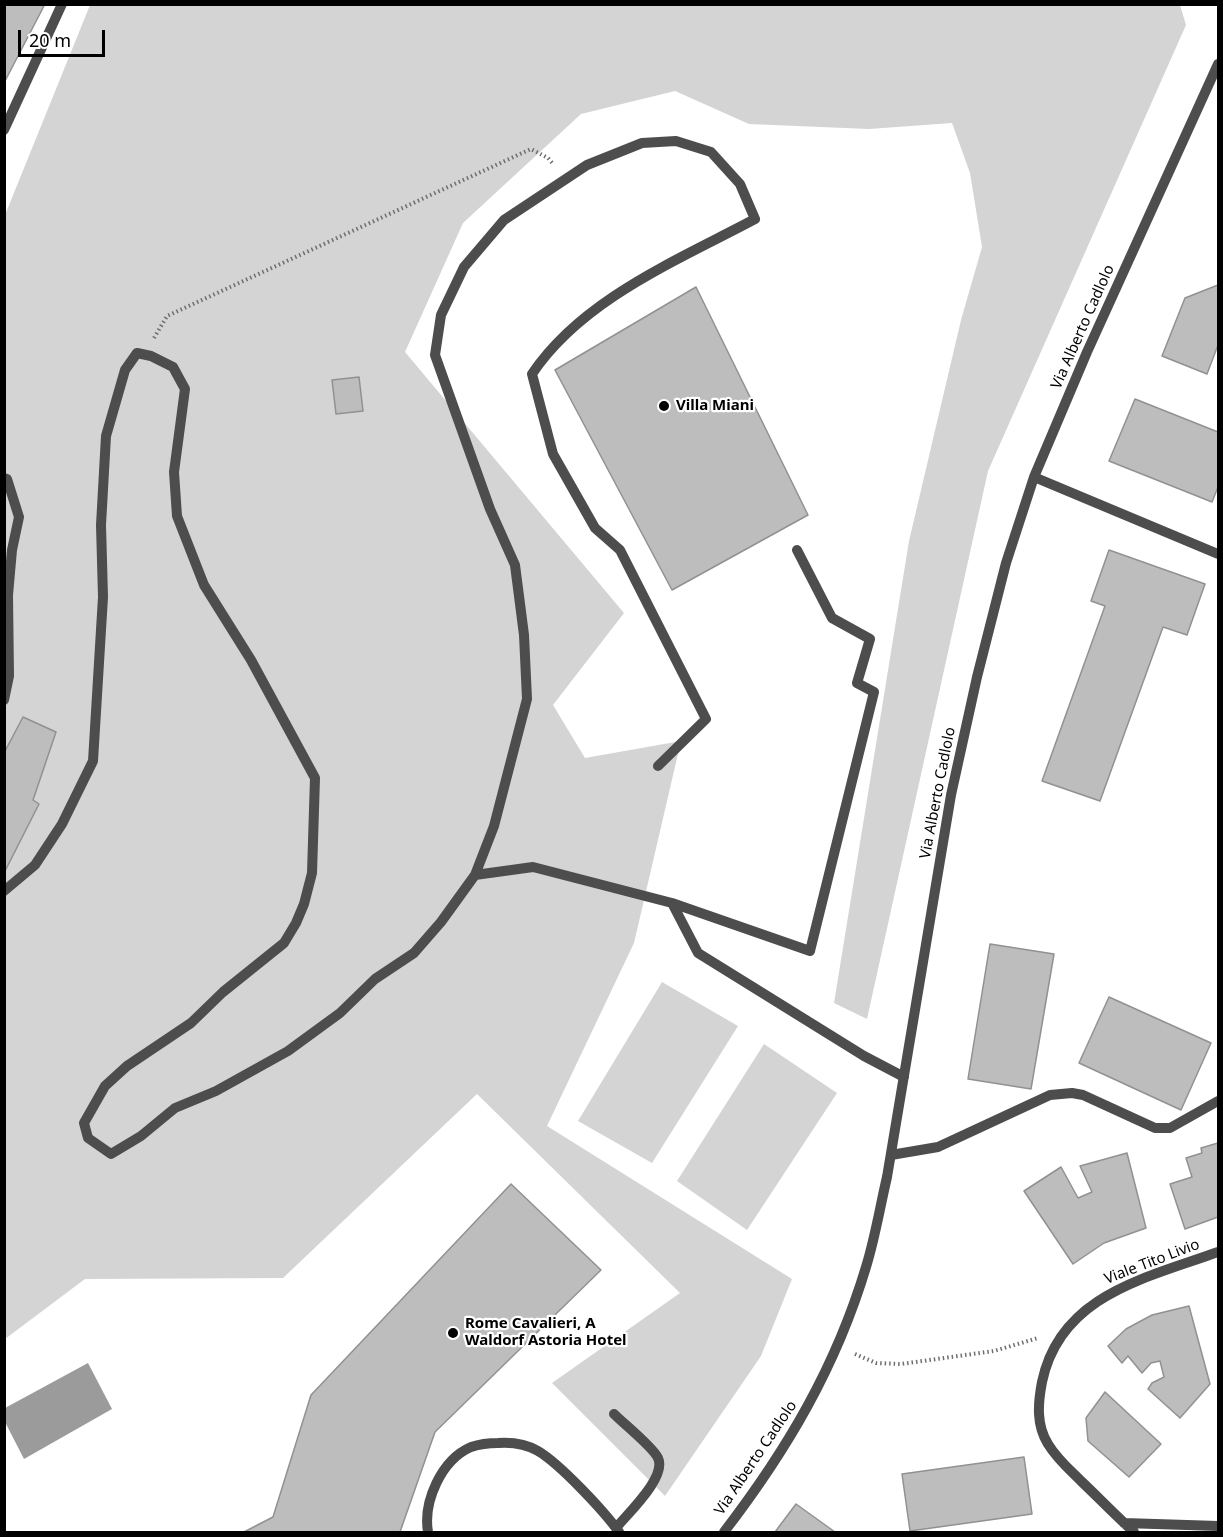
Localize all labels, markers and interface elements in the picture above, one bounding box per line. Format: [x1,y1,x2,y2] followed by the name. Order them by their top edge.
[21,18,108,56] scale bar
[29,28,71,52] text: 20 m
[1048,262,1118,392] street label: Via Alberto Cadlolo
[676,397,754,415] place label: Villa Miani
[657,399,671,413] marker: Villa Miani
[916,726,960,860] street label: Via Alberto Cadlolo
[1102,1236,1202,1288] street label: Viale Tito Livio
[465,1315,627,1350] place label: Rome Cavalieri, A Waldorf Astoria Hotel
[446,1326,460,1340] marker: Rome Cavalieri, A Waldorf Astoria Hotel
[711,1397,801,1519] street label: Via Alberto Cadlolo

